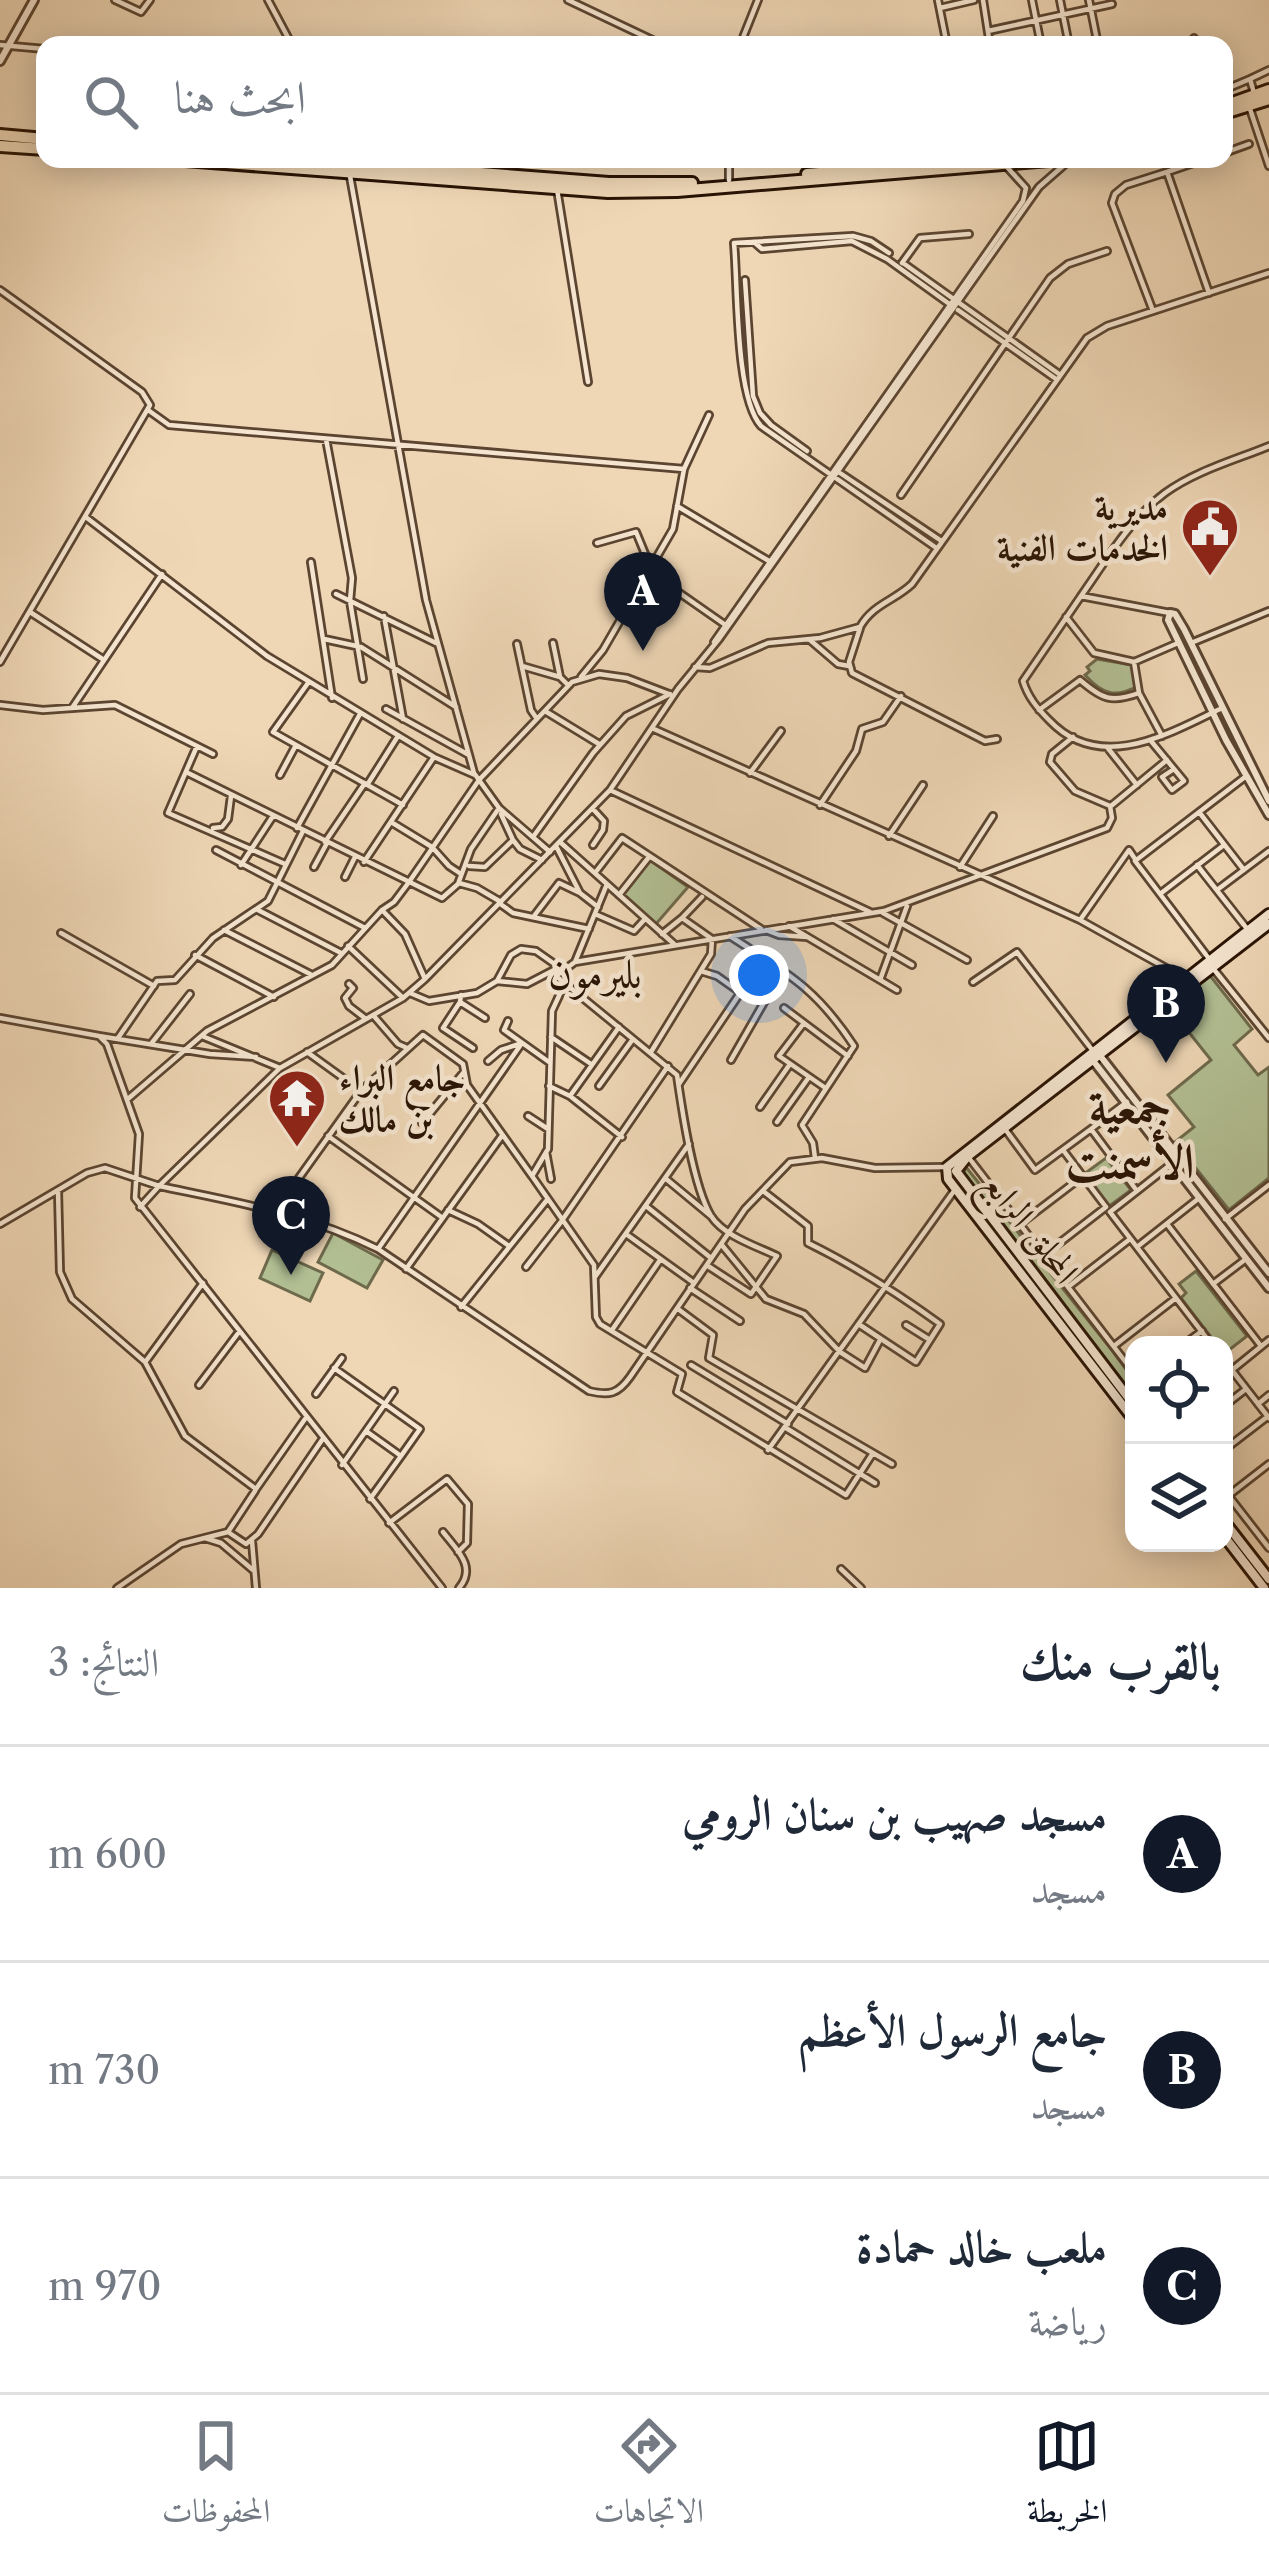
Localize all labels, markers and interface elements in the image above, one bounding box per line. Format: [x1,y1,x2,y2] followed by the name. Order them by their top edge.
[36,36,1233,168] search box
[78,69,144,135] icon: search
[174,69,306,125] text: ابحث هنا
[997,484,1168,569] place label: مديرية الخدمات الفنية
[1179,496,1241,578] public building icon: مديرية الخدمات الفنية
[604,552,682,651] pin: A
[729,945,789,1005] your location
[548,947,642,1000] district label: بليرمون
[1127,964,1205,1063] pin: B
[339,1055,465,1140] place label: جامع البراء بن مالك
[266,1067,328,1149] temple icon: جامع البراء بن مالك
[1066,1076,1194,1190] district label: جمعية الأسمنت
[965,1162,1089,1299] street label: المحلق الرابع
[252,1176,330,1275] pin: C
[1125,1336,1233,1552] map controls
[1125,1336,1233,1444] button: locate
[1125,1444,1233,1552] button: layers
[1020,1630,1221,1692] text: بالقرب منك
[48,1638,159,1686] text: النتائج: 3
[682,1786,1107,1842] text: مسجد صهيب بن سنان الرومي
[48,1830,167,1878] text: 600 m
[1167,1830,1197,1878] text: A
[1030,1865,1107,1913] text: مسجد
[798,2002,1107,2058] text: جامع الرسول الأعظم
[48,2046,160,2094] text: 730 m
[1168,2046,1197,2094] text: B
[1030,2081,1107,2129] text: مسجد
[856,2218,1107,2274] text: ملعب خالد حمادة
[48,2262,162,2310] text: 970 m
[1166,2262,1198,2310] text: C
[1028,2297,1107,2345] text: رياضة
[162,2413,270,2543] tab: المحفوظات
[594,2413,704,2543] tab: الاتجاهات
[1027,2413,1107,2543] tab: الخريطة

